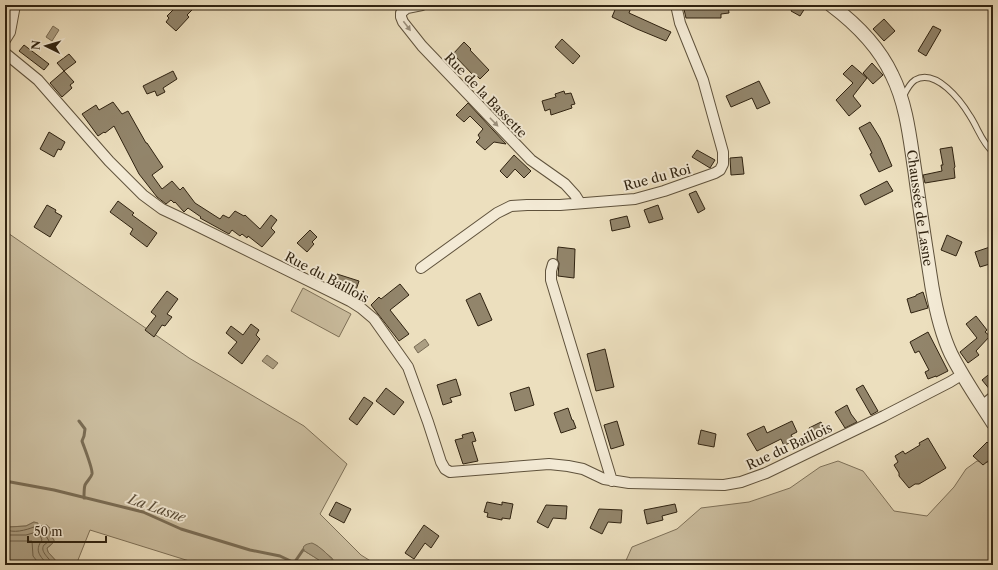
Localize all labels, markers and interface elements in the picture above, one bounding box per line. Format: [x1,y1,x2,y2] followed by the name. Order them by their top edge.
[403,21,411,31] one-way arrow
[26,26,66,66] north arrow
[29,39,43,51] text: N
[441,49,531,141] street label: Rue de la Bassette
[489,117,499,127] one-way arrow
[904,149,937,267] street label: Chaussée de Lasne
[622,160,692,194] street label: Rue du Roi
[282,248,372,306] street label: Rue du Baillois
[744,419,835,473] street label: Rue du Baillois
[125,489,189,527] water label: La Lasne
[28,518,106,544] scale bar
[34,524,63,539] text: 50 m

